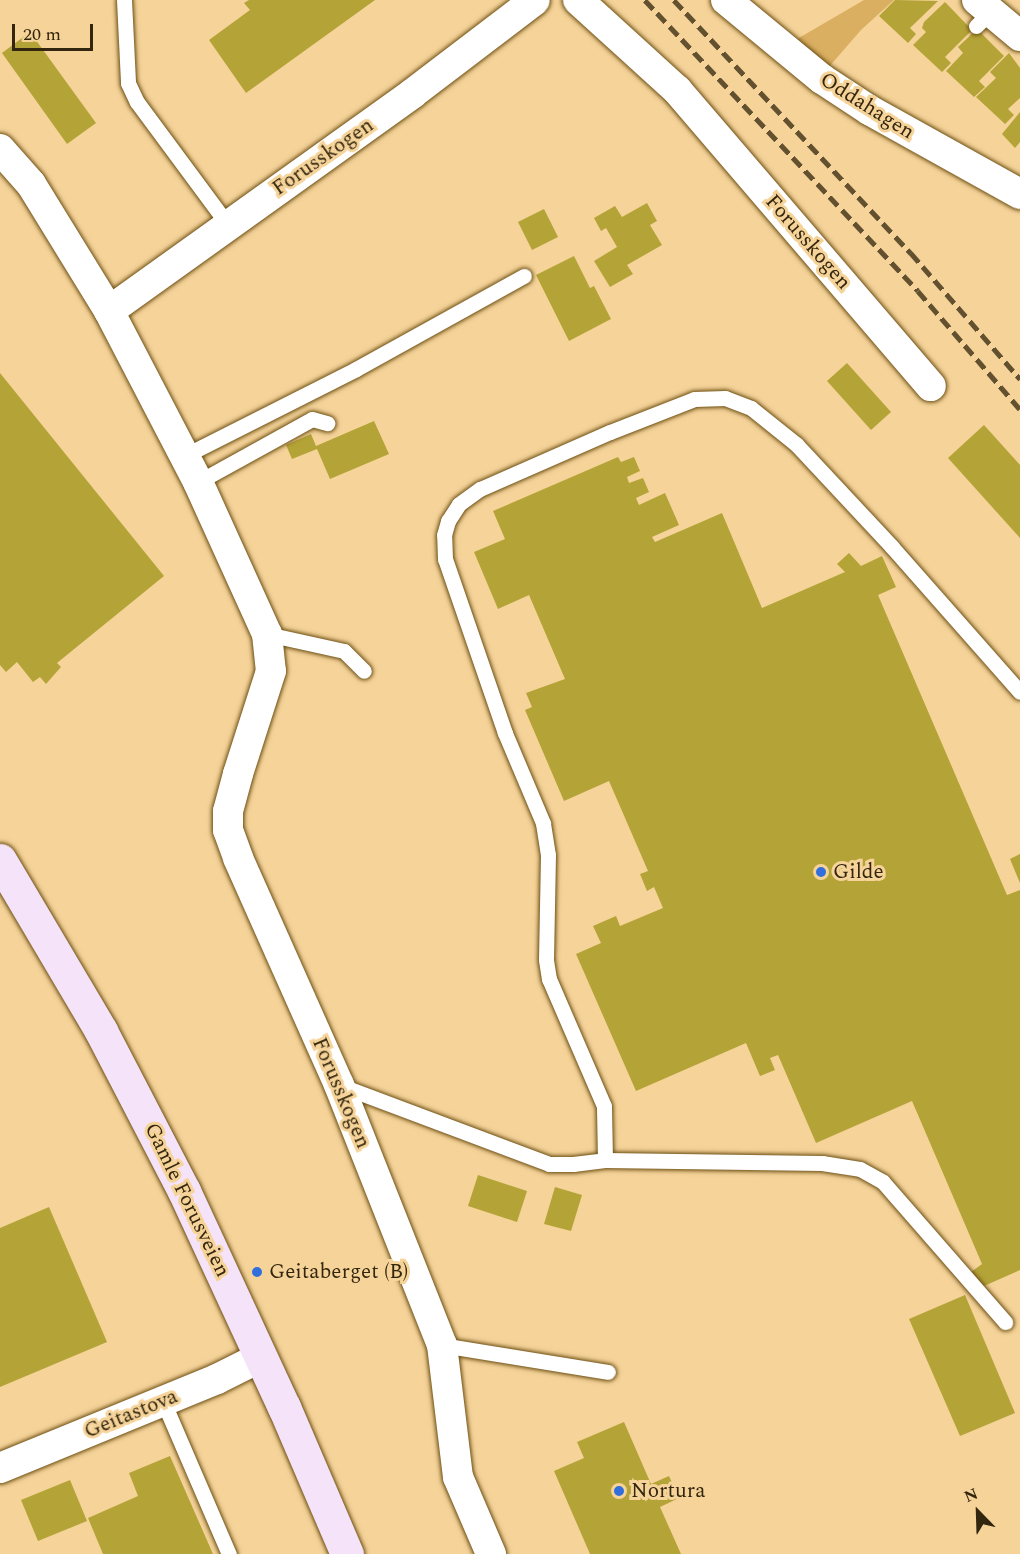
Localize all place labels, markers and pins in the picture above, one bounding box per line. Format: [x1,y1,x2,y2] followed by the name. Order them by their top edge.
[833,859,884,885] place label: Gilde
[814,865,828,879] marker: Gilde
[269,1259,408,1285] place label: Geitaberget (B)
[250,1265,264,1279] marker: Geitaberget (B)
[631,1478,705,1504] place label: Nortura
[612,1484,626,1498] marker: Nortura

